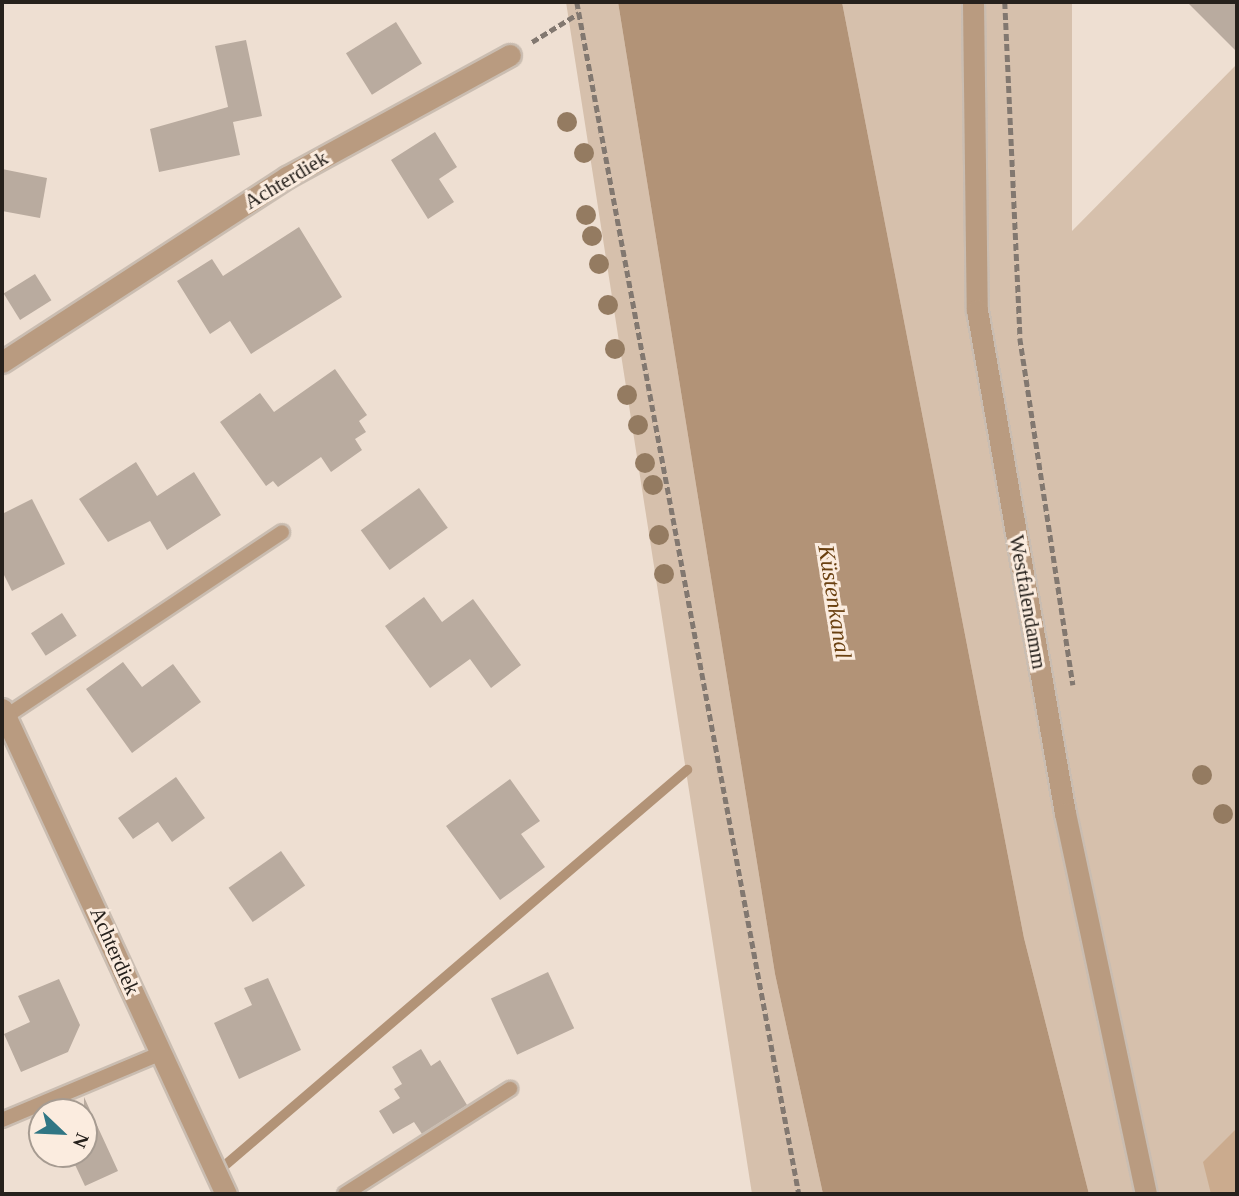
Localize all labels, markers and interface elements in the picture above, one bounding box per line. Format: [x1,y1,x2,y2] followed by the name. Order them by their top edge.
[240,145,332,215] street label: Achterdiek
[1004,533,1052,671] street label: Westfalendamm
[811,543,857,661] water label: Küstenkanal
[85,903,145,999] street label: Achterdiek
[28,1098,98,1168] north arrow
[69,1130,93,1151] text: N

